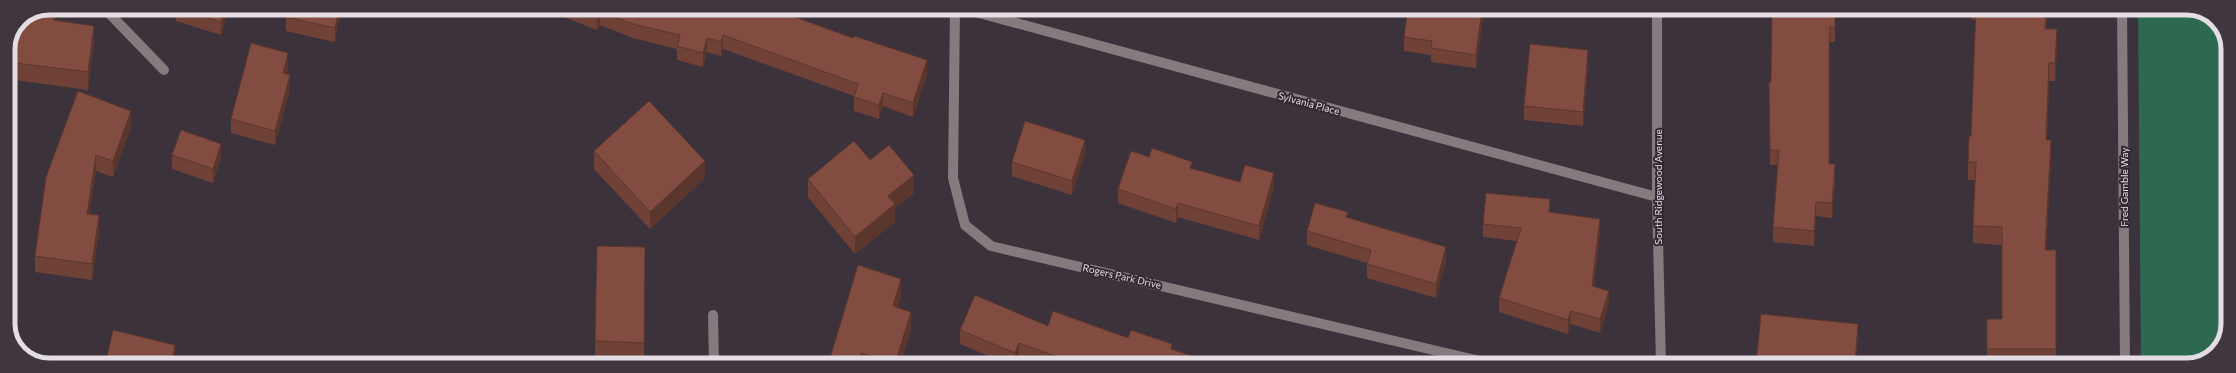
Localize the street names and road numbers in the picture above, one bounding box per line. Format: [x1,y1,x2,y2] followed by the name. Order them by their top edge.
[1277,89,1341,117] street label: Sylvania Place
[1652,129,1664,245] street label: South Ridgewood Avenue
[2118,147,2130,227] street label: Fred Gamble Way
[1082,261,1162,291] street label: Rogers Park Drive

